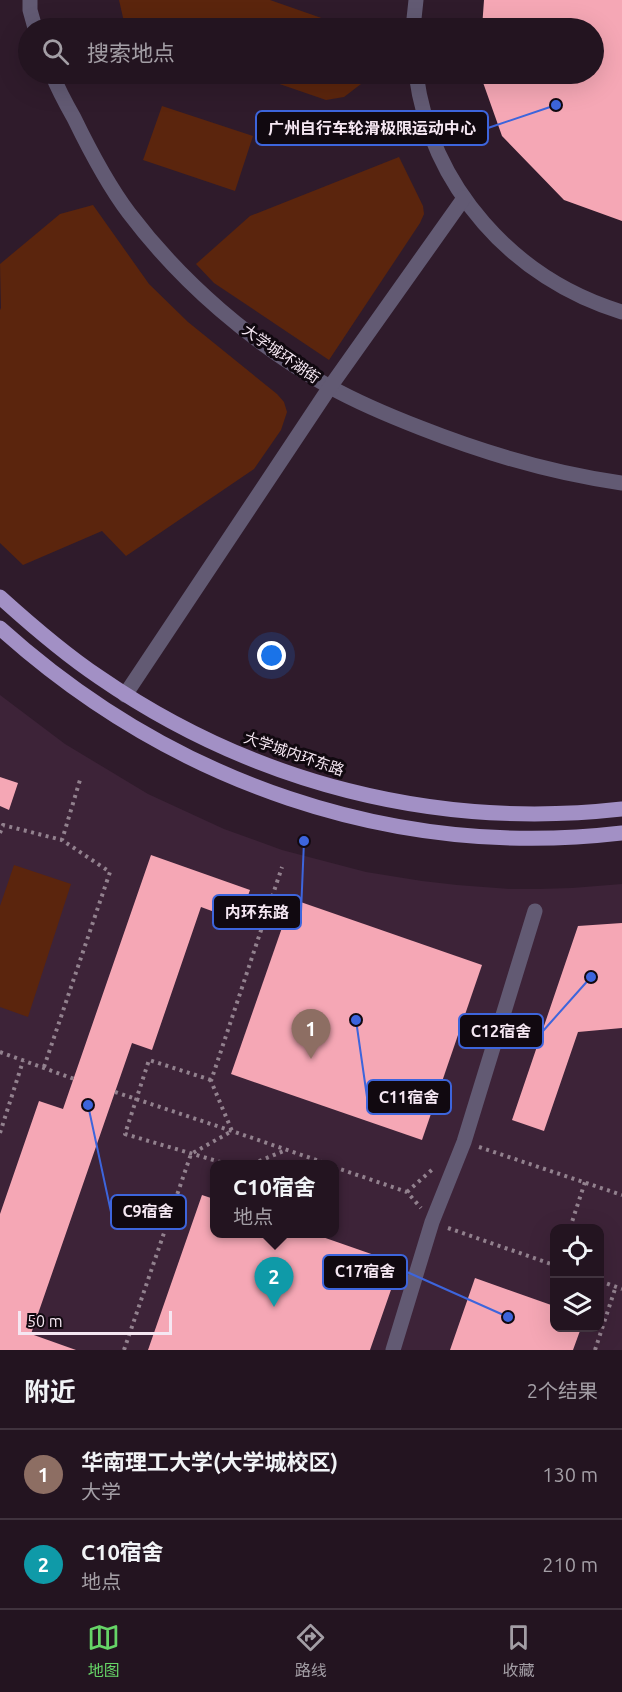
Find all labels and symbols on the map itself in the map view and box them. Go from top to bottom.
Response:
callout: 广州自行车轮滑极限运动中心 [256,111,488,145]
text: 广州自行车轮滑极限运动中心 [268,119,476,137]
street label: 大学城环湖街 [240,321,323,386]
your location [257,641,286,670]
street label: 大学城内环东路 [242,728,347,779]
callout: 内环东路 [213,895,301,929]
text: 内环东路 [225,903,289,921]
pin: 1 [292,1010,330,1059]
callout: C12宿舍 [459,1014,543,1048]
text: C12宿舍 [471,1022,531,1040]
callout: C11宿舍 [367,1080,451,1114]
text: C11宿舍 [379,1088,439,1106]
callout: C9宿舍 [111,1195,186,1229]
text: C9宿舍 [122,1202,174,1220]
callout: C17宿舍 [323,1255,407,1289]
pin: 2 [254,1258,294,1307]
text: C17宿舍 [335,1262,395,1280]
scale bar [18,1308,172,1336]

